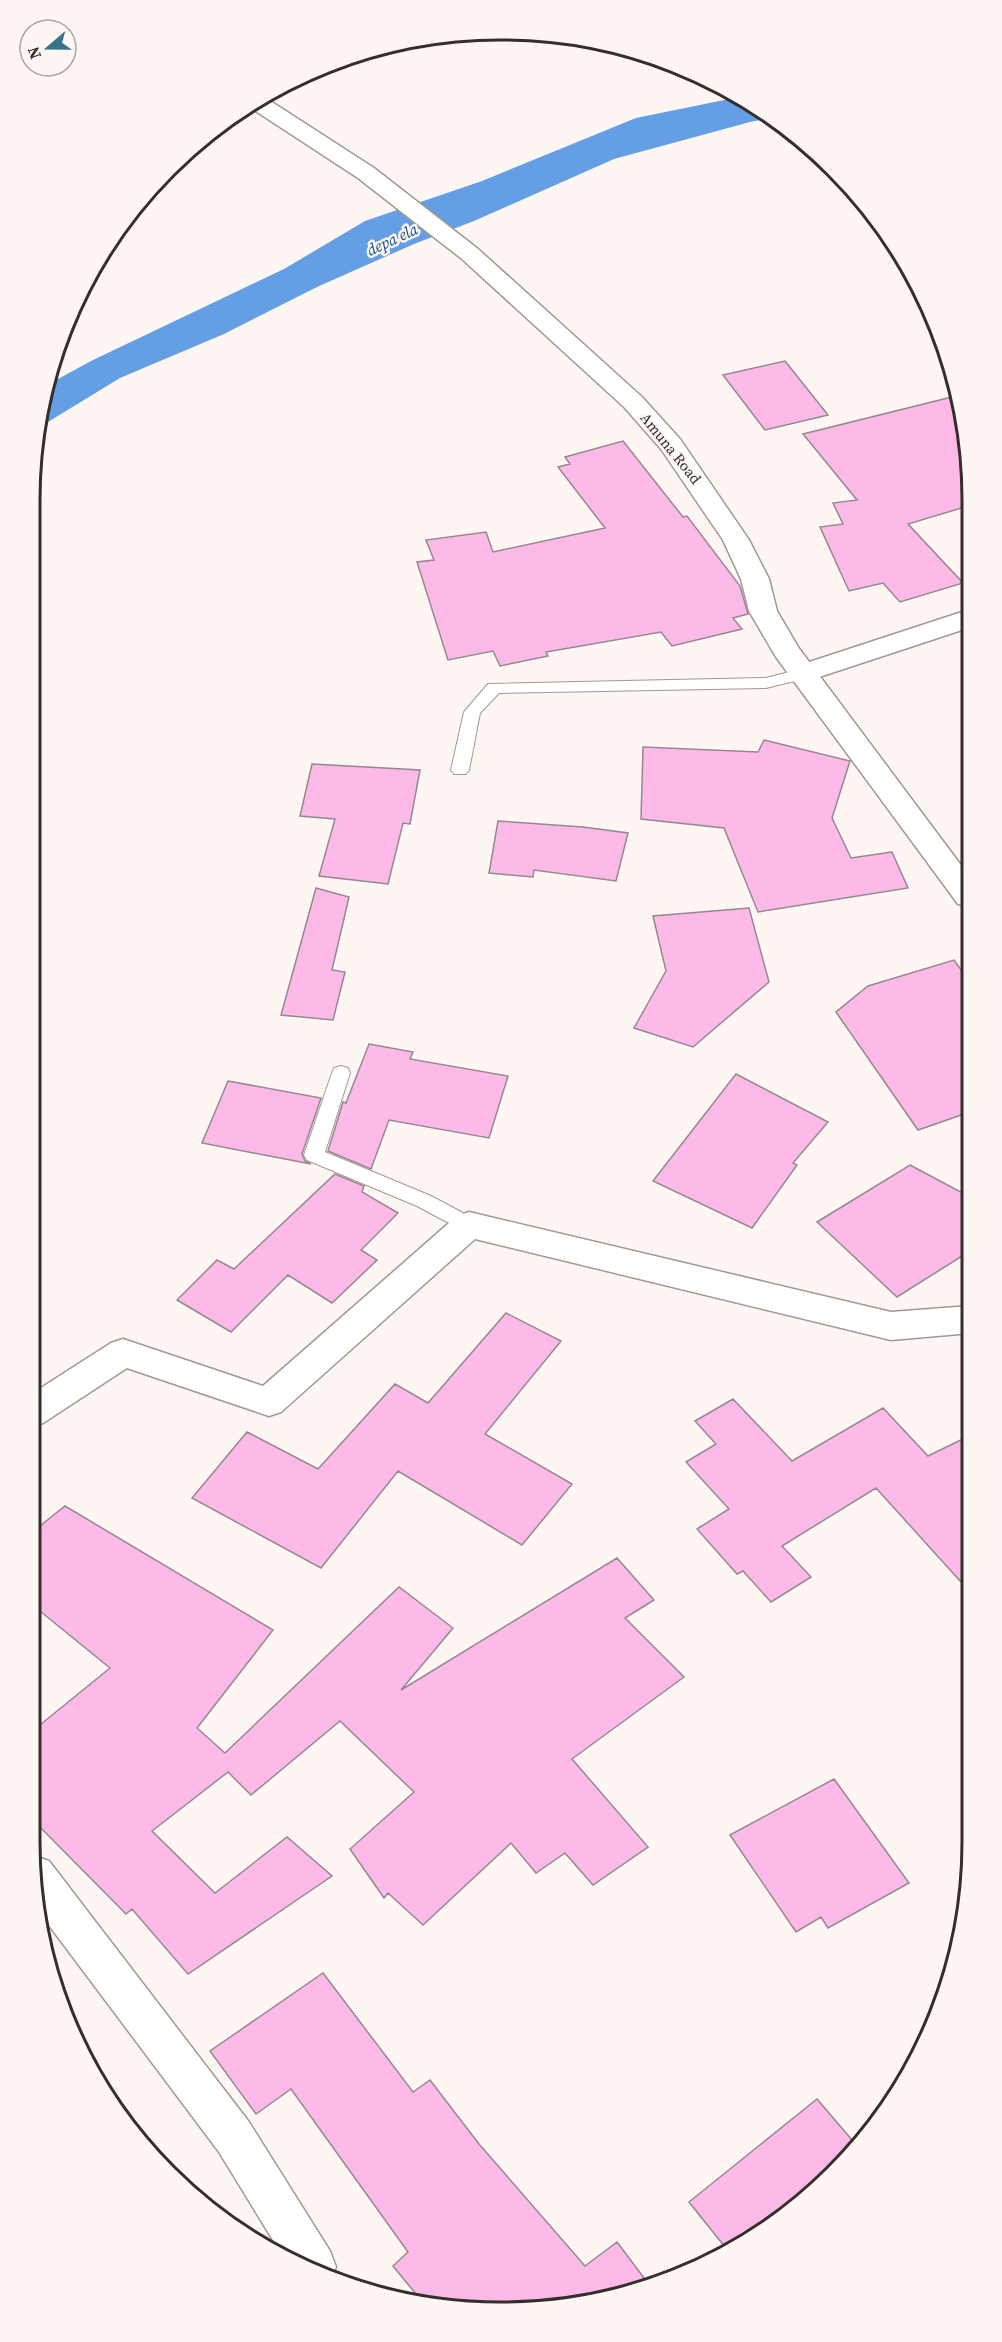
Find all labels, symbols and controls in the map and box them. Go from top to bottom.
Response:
north arrow [18,18,78,78]
text: N [21,44,46,62]
water label: depa ela [363,217,422,260]
street label: Amuna Road [636,408,707,489]

